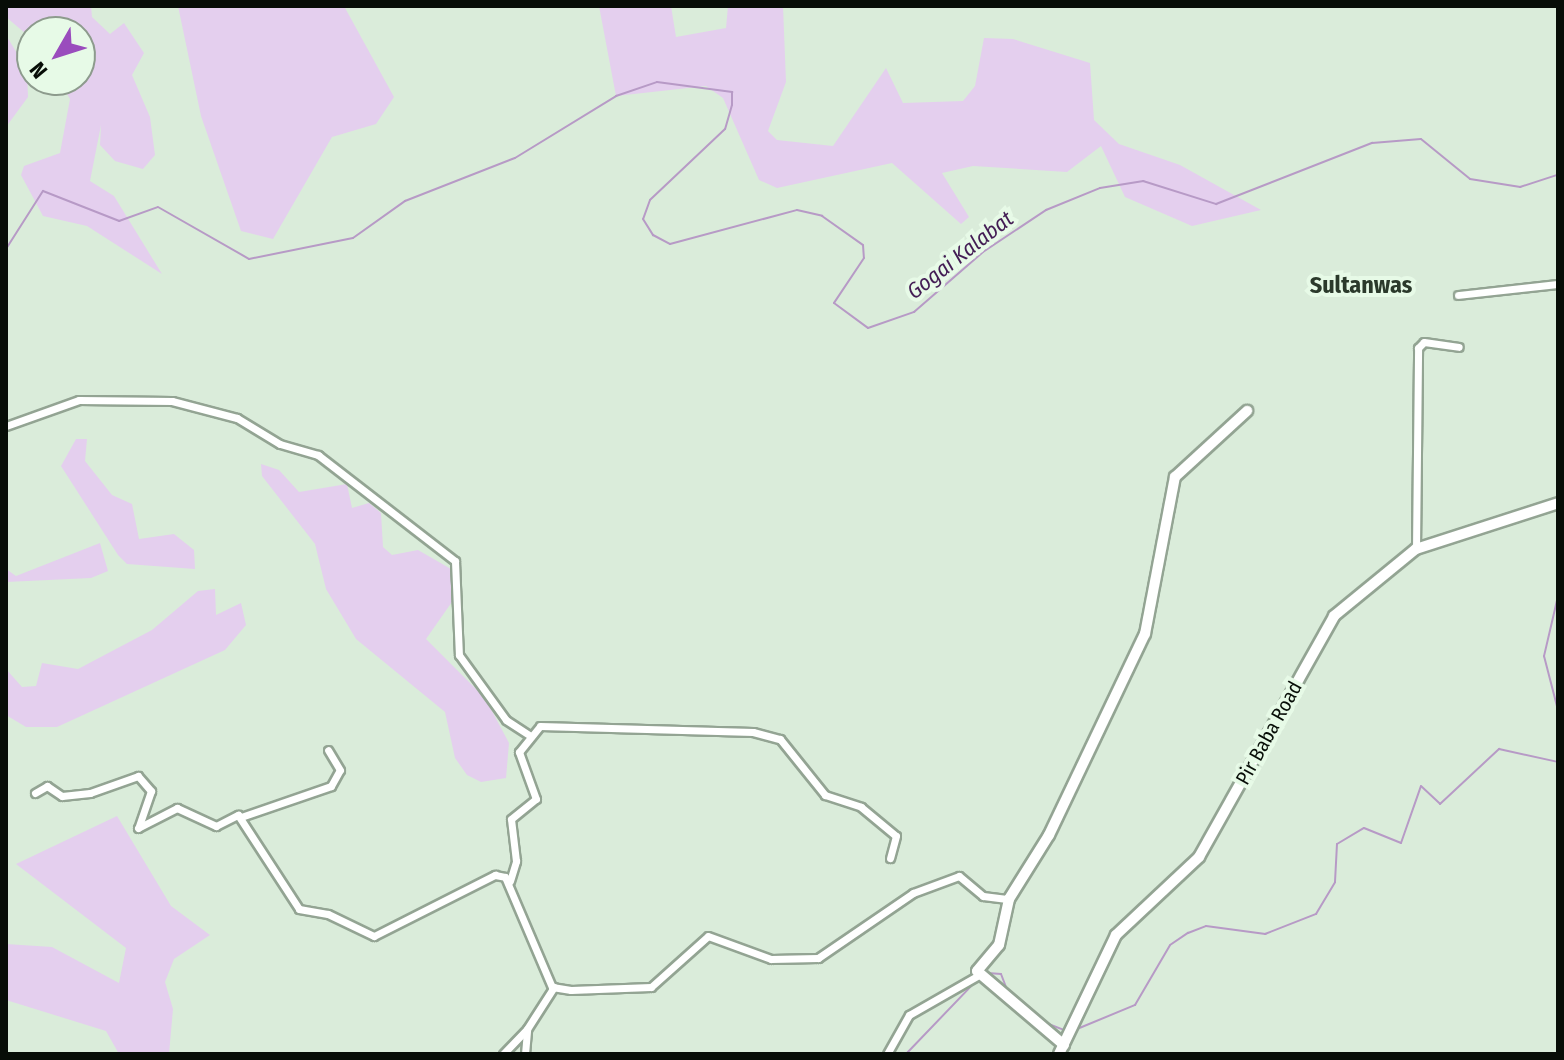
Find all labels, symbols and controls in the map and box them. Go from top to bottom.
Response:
north arrow [16,16,96,96]
text: N [24,57,53,84]
water label: Gogai Kalabat [902,205,1018,305]
district label: Sultanwas [1310,272,1412,300]
street label: Pir Baba Road [1231,677,1307,789]

